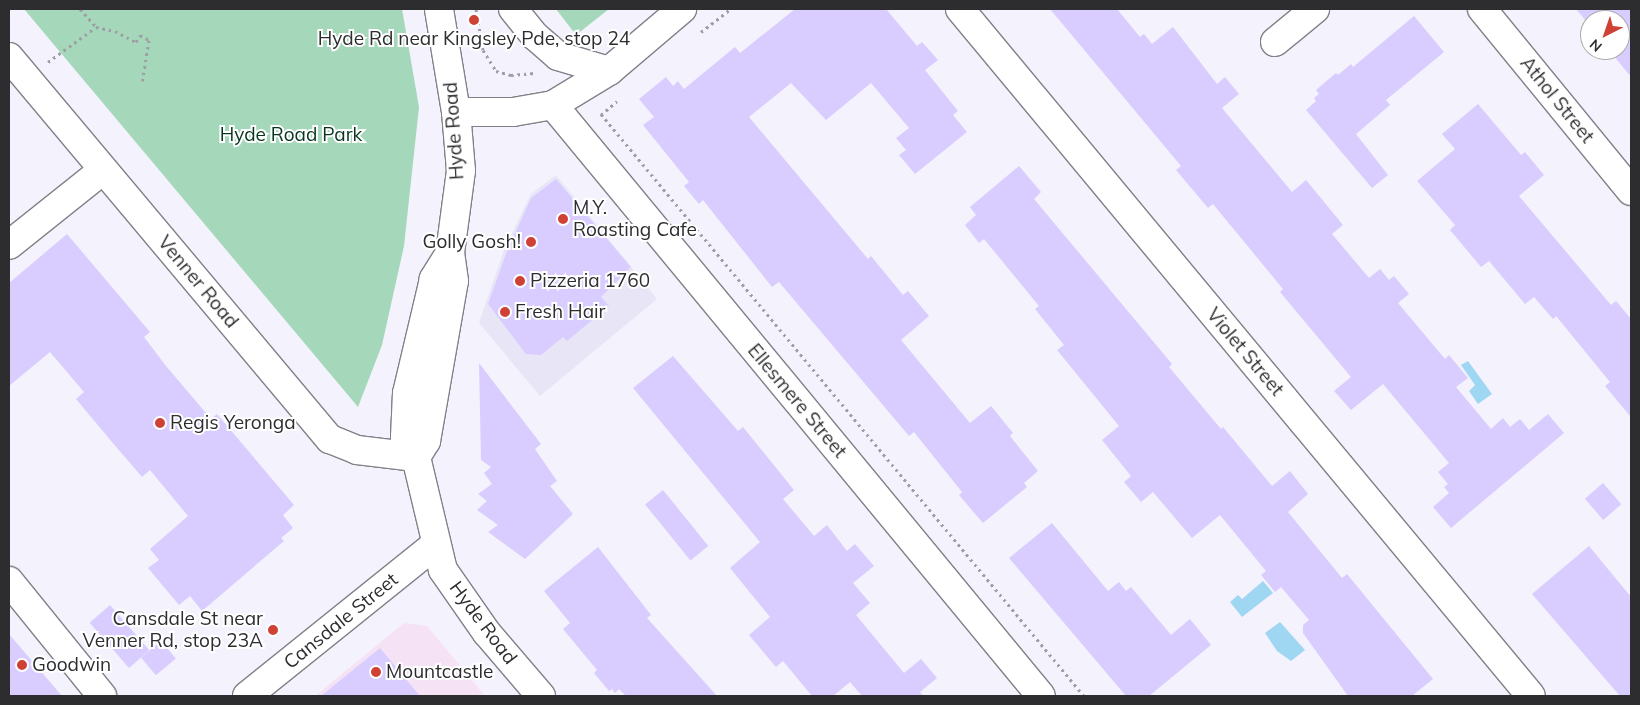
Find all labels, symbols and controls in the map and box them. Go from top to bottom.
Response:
north arrow [1580,10,1630,60]
marker: Hyde Rd near Kingsley Pde, stop 24 [468,14,480,26]
place label: Hyde Rd near Kingsley Pde, stop 24 [318,28,630,50]
text: N [1586,35,1606,56]
street label: Athol Street [1515,52,1599,148]
street label: Hyde Road [439,81,469,181]
park label: Hyde Road Park [220,124,362,146]
place label: M.Y. Roasting Cafe [573,197,697,241]
marker: M.Y. Roasting Cafe [557,213,569,225]
street label: Venner Road [153,231,243,333]
place label: Golly Gosh! [423,231,521,253]
marker: Golly Gosh! [525,236,537,248]
place label: Pizzeria 1760 [530,270,650,292]
marker: Pizzeria 1760 [514,275,526,287]
place label: Fresh Hair [515,301,605,323]
street label: Violet Street [1202,303,1288,401]
marker: Fresh Hair [499,306,511,318]
street label: Ellesmere Street [743,339,851,463]
place label: Regis Yeronga [170,412,296,434]
marker: Regis Yeronga [154,417,166,429]
street label: Cansdale Street [280,568,402,674]
street label: Hyde Road [444,577,522,669]
place label: Cansdale St near Venner Rd, stop 23A [83,608,263,652]
marker: Cansdale St near Venner Rd, stop 23A [267,624,279,636]
place label: Goodwin [32,654,111,676]
marker: Goodwin [16,659,28,671]
place label: Mountcastle [386,661,493,683]
marker: Mountcastle [370,666,382,678]

